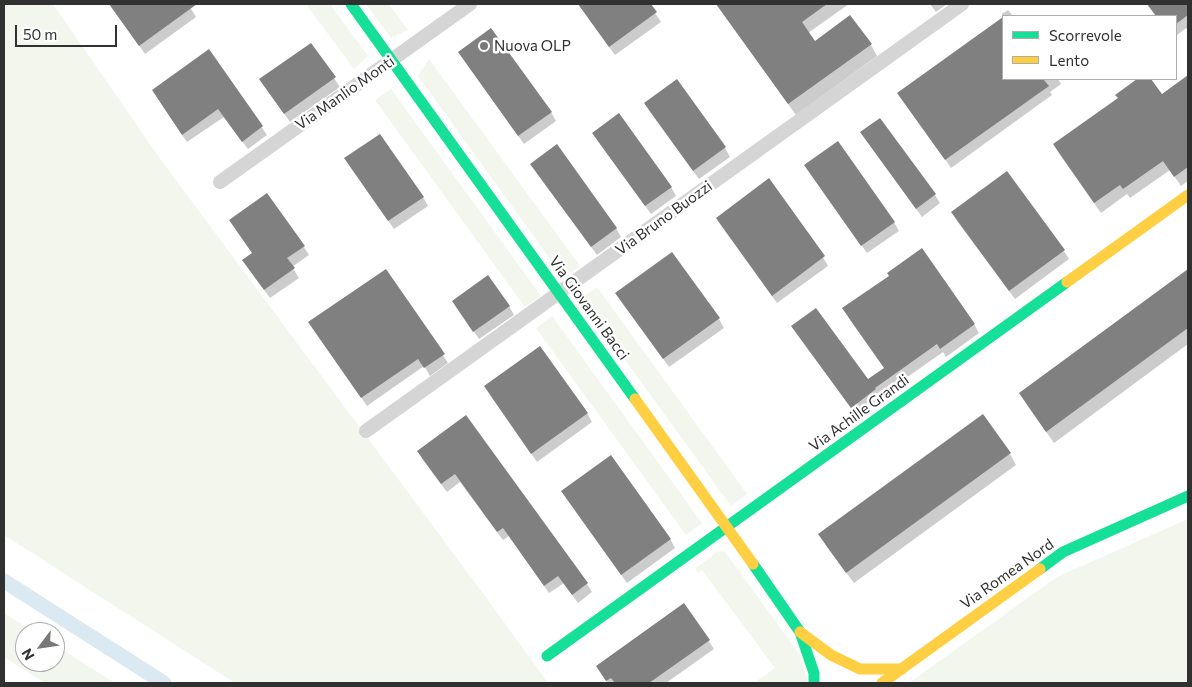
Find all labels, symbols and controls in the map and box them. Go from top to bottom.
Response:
scale bar [18,15,120,47]
legend [1002,15,1177,80]
text: 50 m [23,25,57,43]
text: Scorrevole [1049,26,1122,44]
place label: Nuova OLP [494,37,571,55]
marker: Nuova OLP [478,40,490,52]
text: Lento [1049,51,1089,69]
street label: Via Manlio Monti [292,52,398,134]
street label: Via Bruno Buozzi [612,177,716,259]
street label: Via Giovanni Bacci [545,253,633,363]
street label: Via Achille Grandi [806,371,912,455]
street label: Via Romea Nord [957,535,1057,613]
north arrow [15,622,65,672]
text: N [18,646,38,663]

